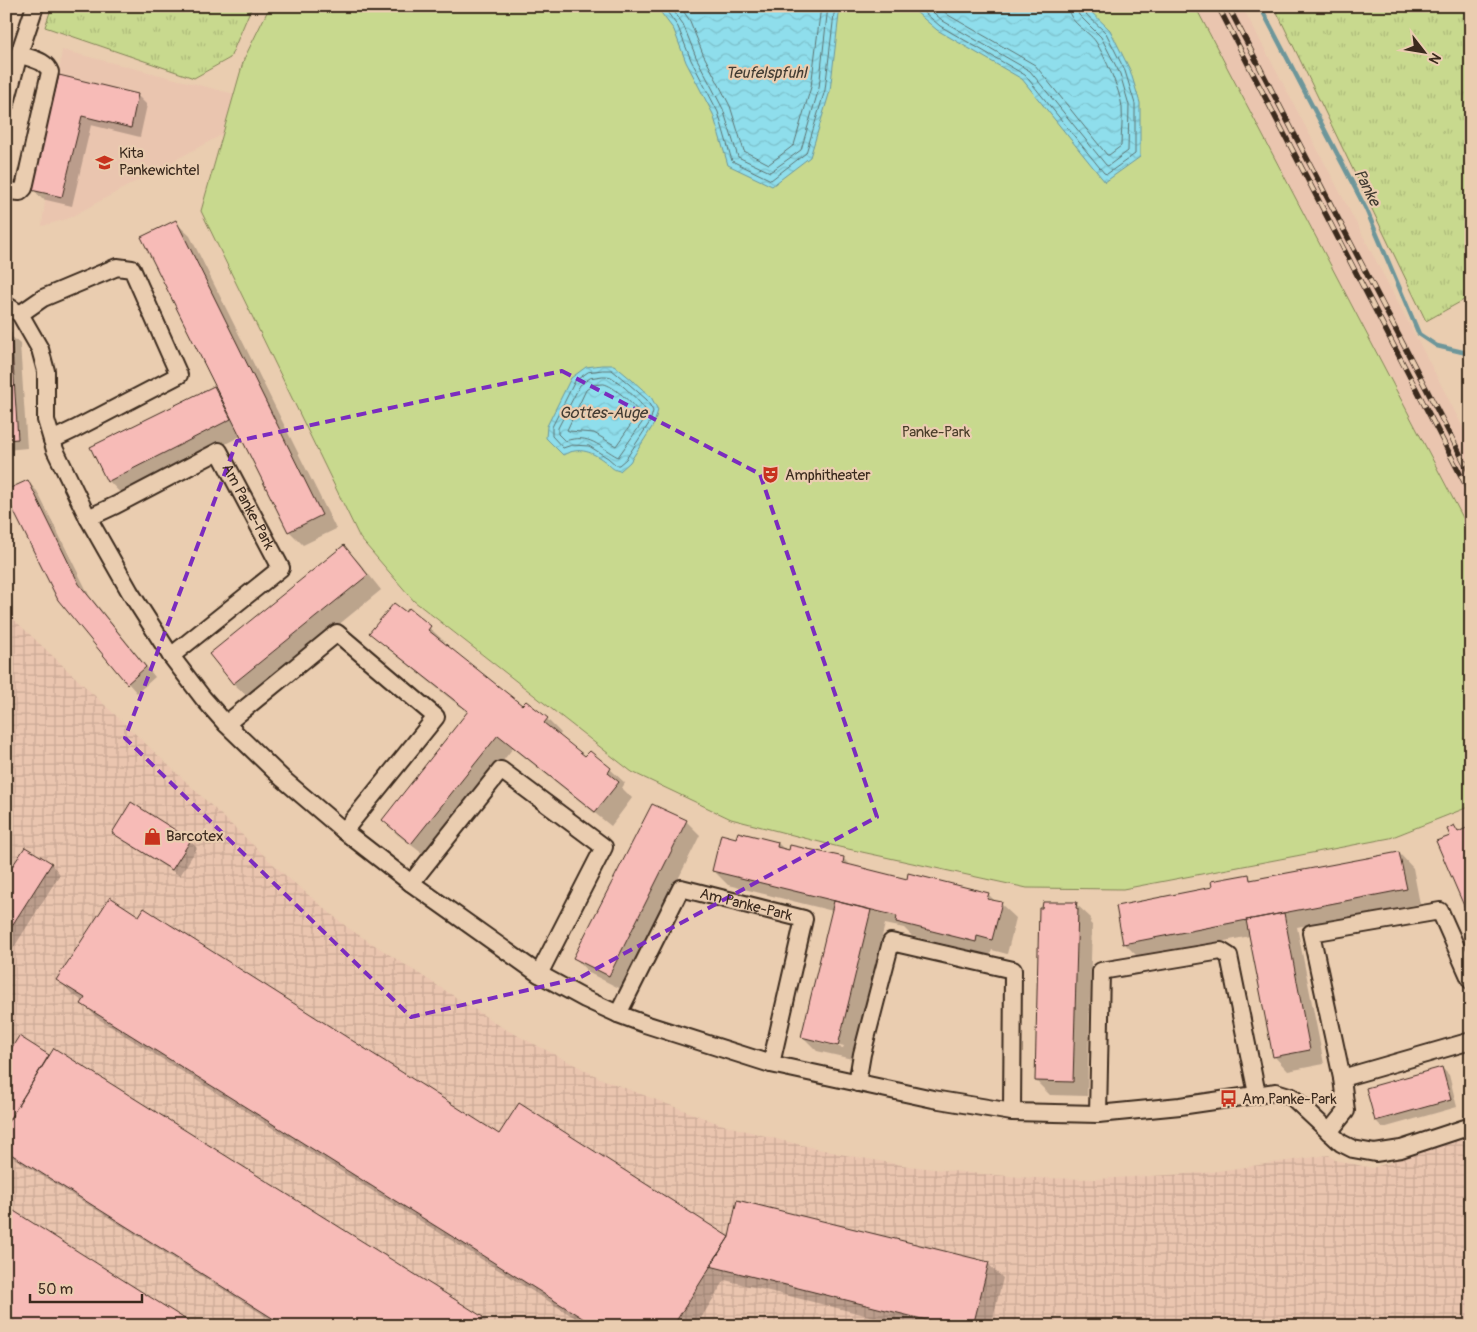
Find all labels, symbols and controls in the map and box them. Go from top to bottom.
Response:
north arrow [1400,28,1450,78]
text: N [1425,50,1444,67]
water label: Teufelspfuhl [725,63,809,83]
place label: Kita Pankewichtel [119,144,200,180]
school or university icon: Kita Pankewichtel [95,152,115,172]
water label: Panke [1349,166,1386,211]
water label: Gottes-Auge [559,403,649,423]
park label: Panke-Park [902,423,971,442]
street label: Am Panke-Park [217,460,279,554]
theatre icon: Amphitheater [761,465,781,485]
place label: Amphitheater [785,466,871,485]
shop icon: Barcotex [142,826,162,846]
place label: Barcotex [166,827,223,846]
street label: Am Panke-Park [698,884,795,926]
bus stop icon: Am Panke-Park [1218,1089,1238,1109]
place label: Am Panke-Park [1242,1090,1337,1109]
scale bar [30,1272,142,1304]
text: 50 m [38,1280,73,1299]

